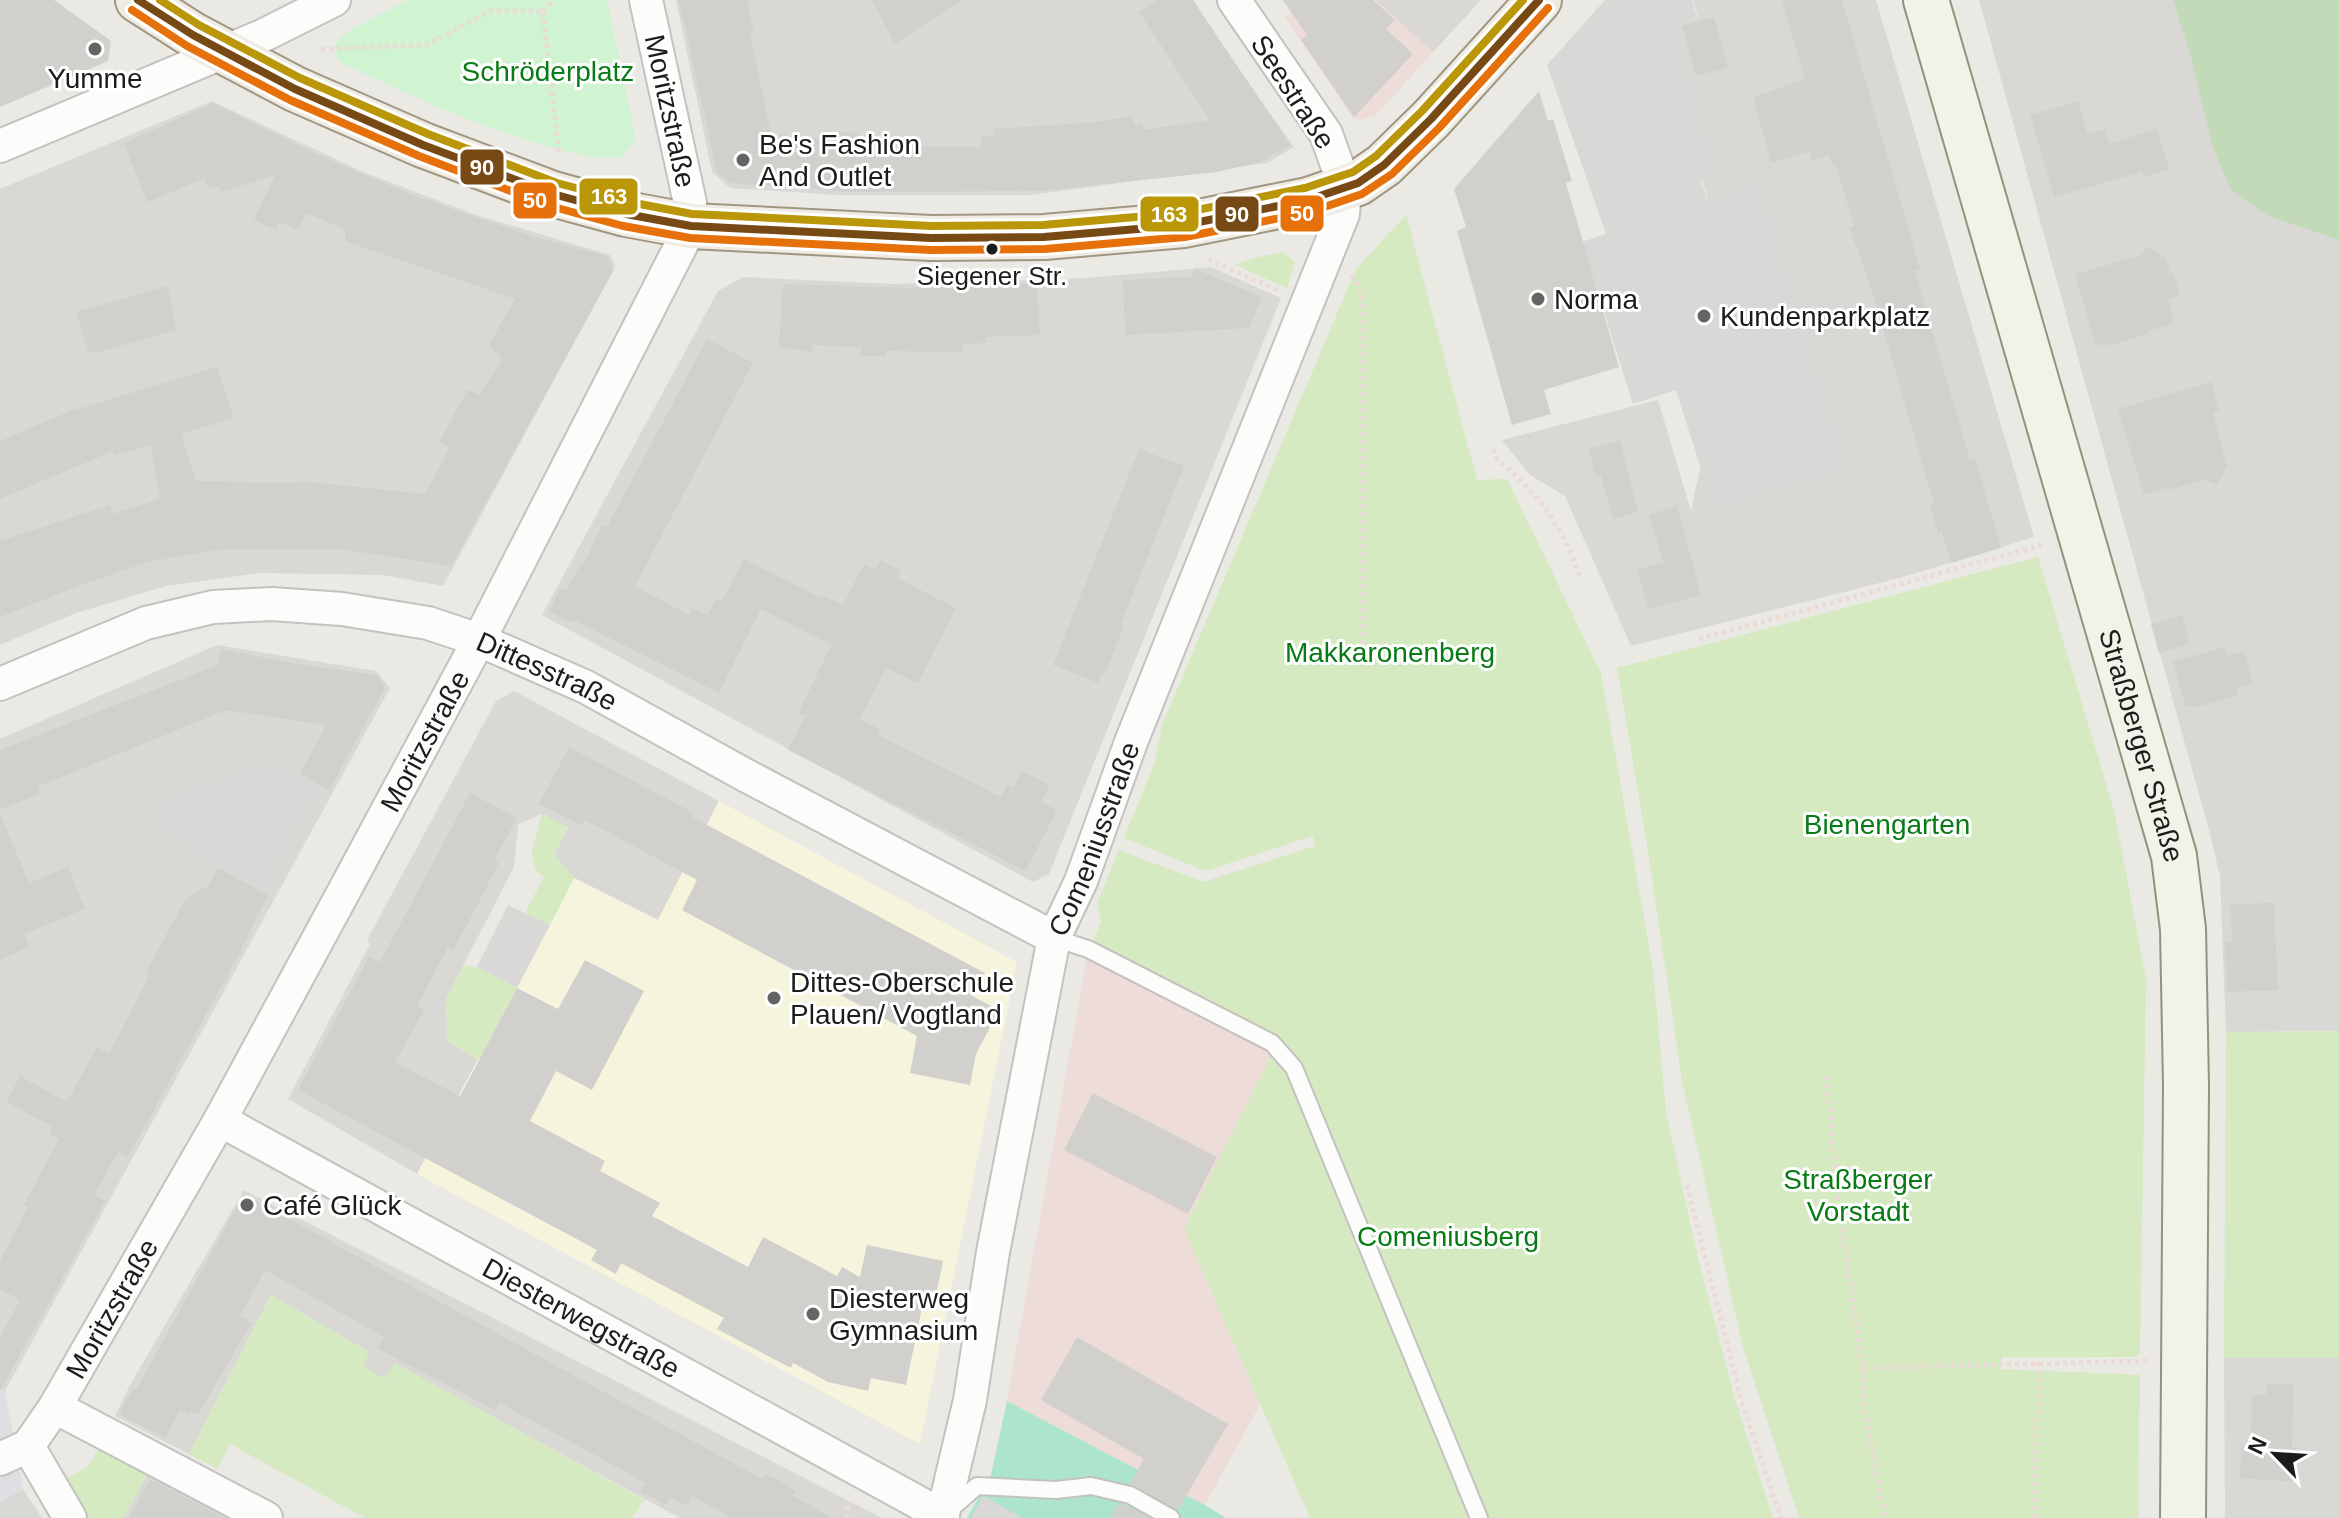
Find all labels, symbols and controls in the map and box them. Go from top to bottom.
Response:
street label: Seestraße [1245,29,1341,155]
street label: Moritzstraße [639,32,701,190]
marker: Yumme [86,40,104,58]
park label: Schröderplatz [462,56,634,87]
place label: Yumme [48,63,142,94]
place label: Be's Fashion And Outlet [759,129,920,192]
line badge: 90 [459,148,505,186]
marker: Be's Fashion And Outlet [734,151,752,169]
text: 90 [470,155,494,180]
line badge: 163 [578,177,639,216]
line badge: 50 [512,181,558,220]
text: 163 [591,184,627,209]
text: 50 [523,188,547,213]
line badge: 50 [1279,194,1325,233]
line badge: 163 [1139,195,1200,233]
line badge: 90 [1214,195,1260,233]
text: 50 [1290,201,1314,226]
text: 163 [1151,202,1187,227]
text: 90 [1225,202,1249,227]
marker: Siegener Str. [984,241,1000,257]
place label: Siegener Str. [917,261,1067,291]
place label: Norma [1554,284,1638,315]
marker: Norma [1529,290,1547,308]
place label: Kundenparkplatz [1720,301,1930,332]
marker: Kundenparkplatz [1695,307,1713,325]
street label: Straßberger Straße [2093,625,2190,866]
street label: Dittesstraße [472,626,623,717]
park label: Makkaronenberg [1285,637,1495,668]
street label: Moritzstraße [374,665,475,817]
street label: Comeniusstraße [1042,738,1145,941]
park label: Bienengarten [1804,809,1970,840]
place label: Dittes-Oberschule Plauen/ Vogtland [790,967,1014,1030]
marker: Dittes-Oberschule Plauen/ Vogtland [765,989,783,1007]
park label: Straßberger Vorstadt [1783,1164,1933,1227]
place label: Café Glück [263,1190,402,1221]
marker: Café Glück [238,1196,256,1214]
park label: Comeniusberg [1357,1221,1539,1252]
street label: Moritzstraße [59,1233,164,1384]
street label: Diesterwegstraße [478,1252,685,1384]
place label: Diesterweg Gymnasium [829,1283,978,1346]
marker: Diesterweg Gymnasium [804,1305,822,1323]
north arrow [2235,1414,2315,1494]
text: N [2243,1433,2272,1458]

